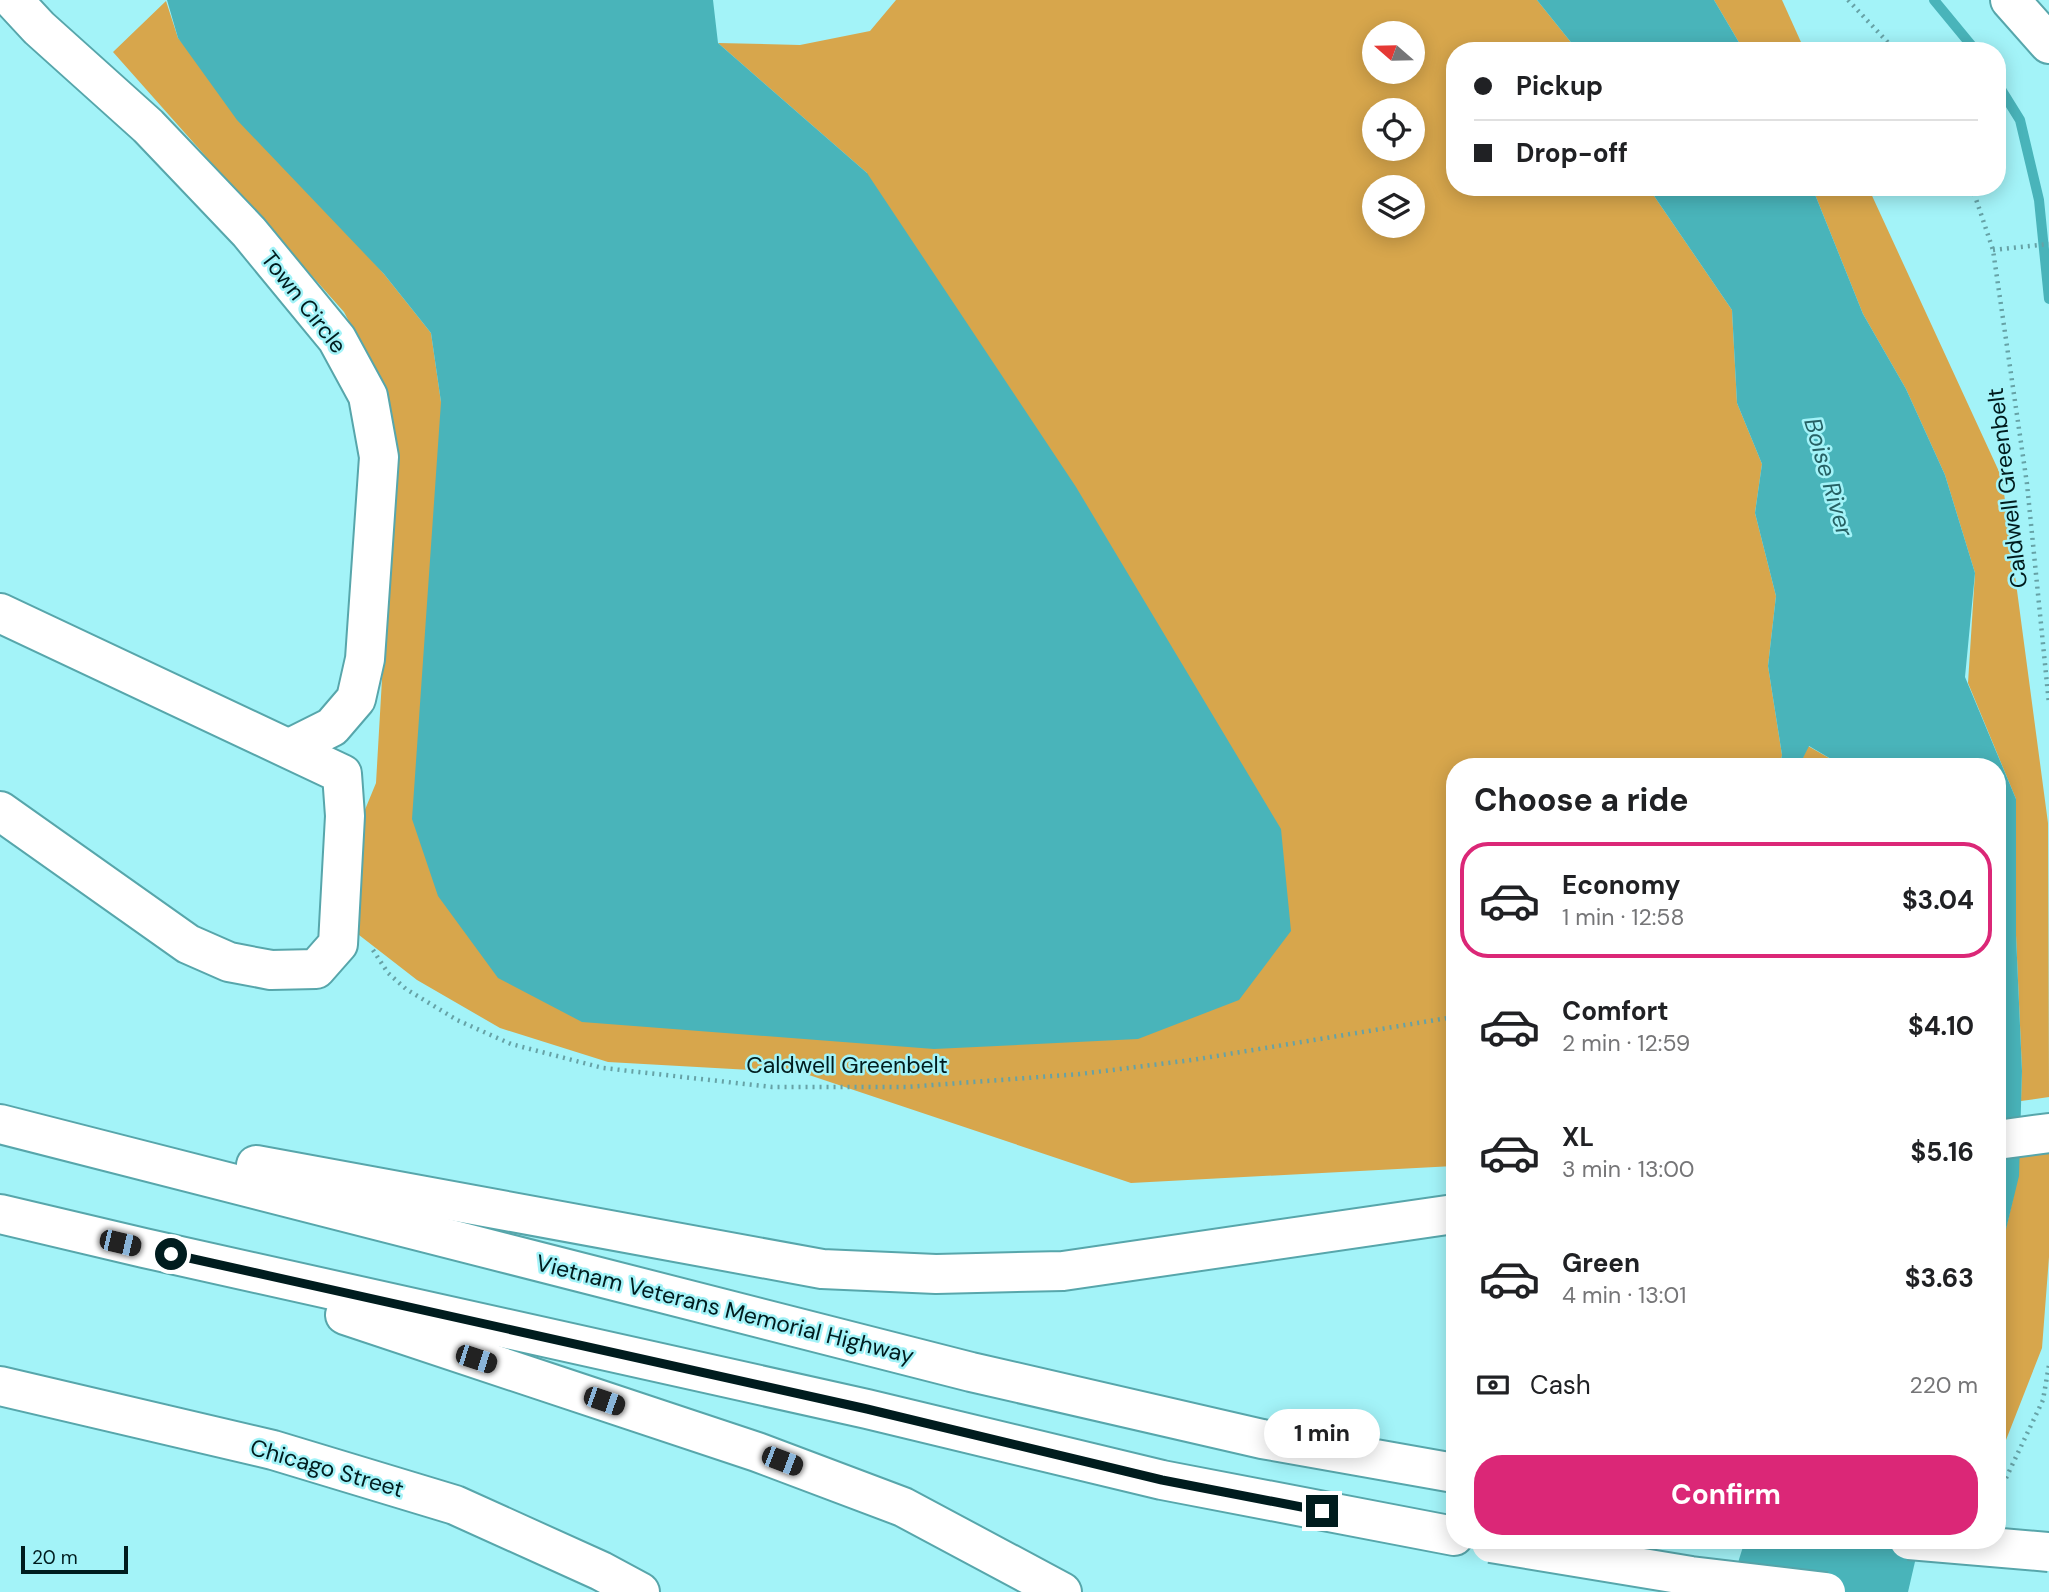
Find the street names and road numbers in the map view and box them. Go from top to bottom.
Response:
street label: Town Circle [255,245,353,359]
street label: Caldwell Greenbelt [1980,386,2034,590]
street label: Caldwell Greenbelt [746,1050,948,1080]
street label: Vietnam Veterans Memorial Highway [533,1247,917,1371]
street label: Chicago Street [247,1432,407,1504]

